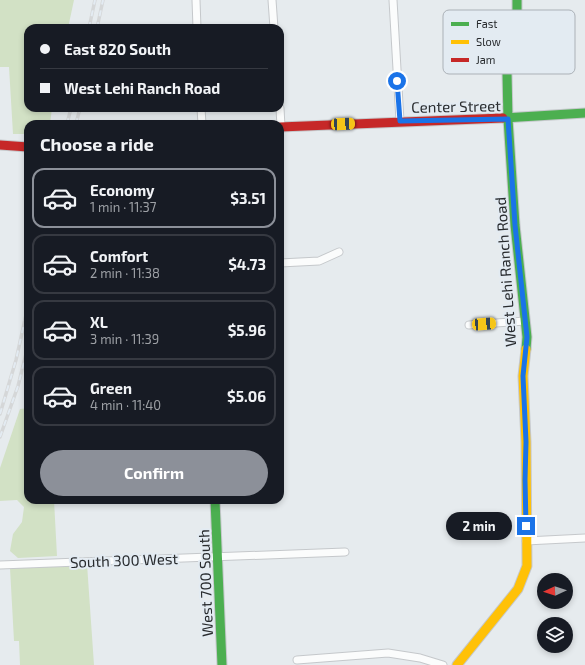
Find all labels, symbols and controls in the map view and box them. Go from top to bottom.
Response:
legend [443,10,575,74]
text: Fast [476,17,498,30]
text: Slow [476,35,501,48]
text: East 820 South [64,40,171,58]
text: Jam [476,53,495,66]
route start [388,72,406,90]
text: West Lehi Ranch Road [64,79,220,97]
street label: Center Street [411,96,501,116]
car [331,117,355,131]
text: Choose a ride [40,133,154,155]
icon: car [42,180,78,216]
text: Economy [90,181,155,199]
text: $3.51 [230,189,266,207]
street label: West Lehi Ranch Road [491,196,519,348]
text: 1 min · 11:37 [90,199,156,215]
icon: car [42,246,78,282]
text: Comfort [90,247,148,265]
text: $4.73 [228,255,266,273]
text: 2 min · 11:38 [90,265,160,281]
icon: car [42,312,78,348]
text: XL [90,313,108,331]
car [472,317,496,331]
text: $5.96 [228,321,266,339]
text: 3 min · 11:39 [90,331,159,347]
icon: car [42,378,78,414]
text: Green [90,379,132,397]
text: $5.06 [227,387,266,405]
text: 4 min · 11:40 [90,397,161,413]
button: Confirm [40,450,268,496]
callout: 2 min [446,512,512,540]
route end [517,517,535,535]
text: 2 min [462,518,496,534]
street label: West 700 South [194,529,216,637]
street label: South 300 West [70,549,179,571]
north arrow [537,573,573,609]
map controls [537,573,573,653]
button: layers [537,617,573,653]

